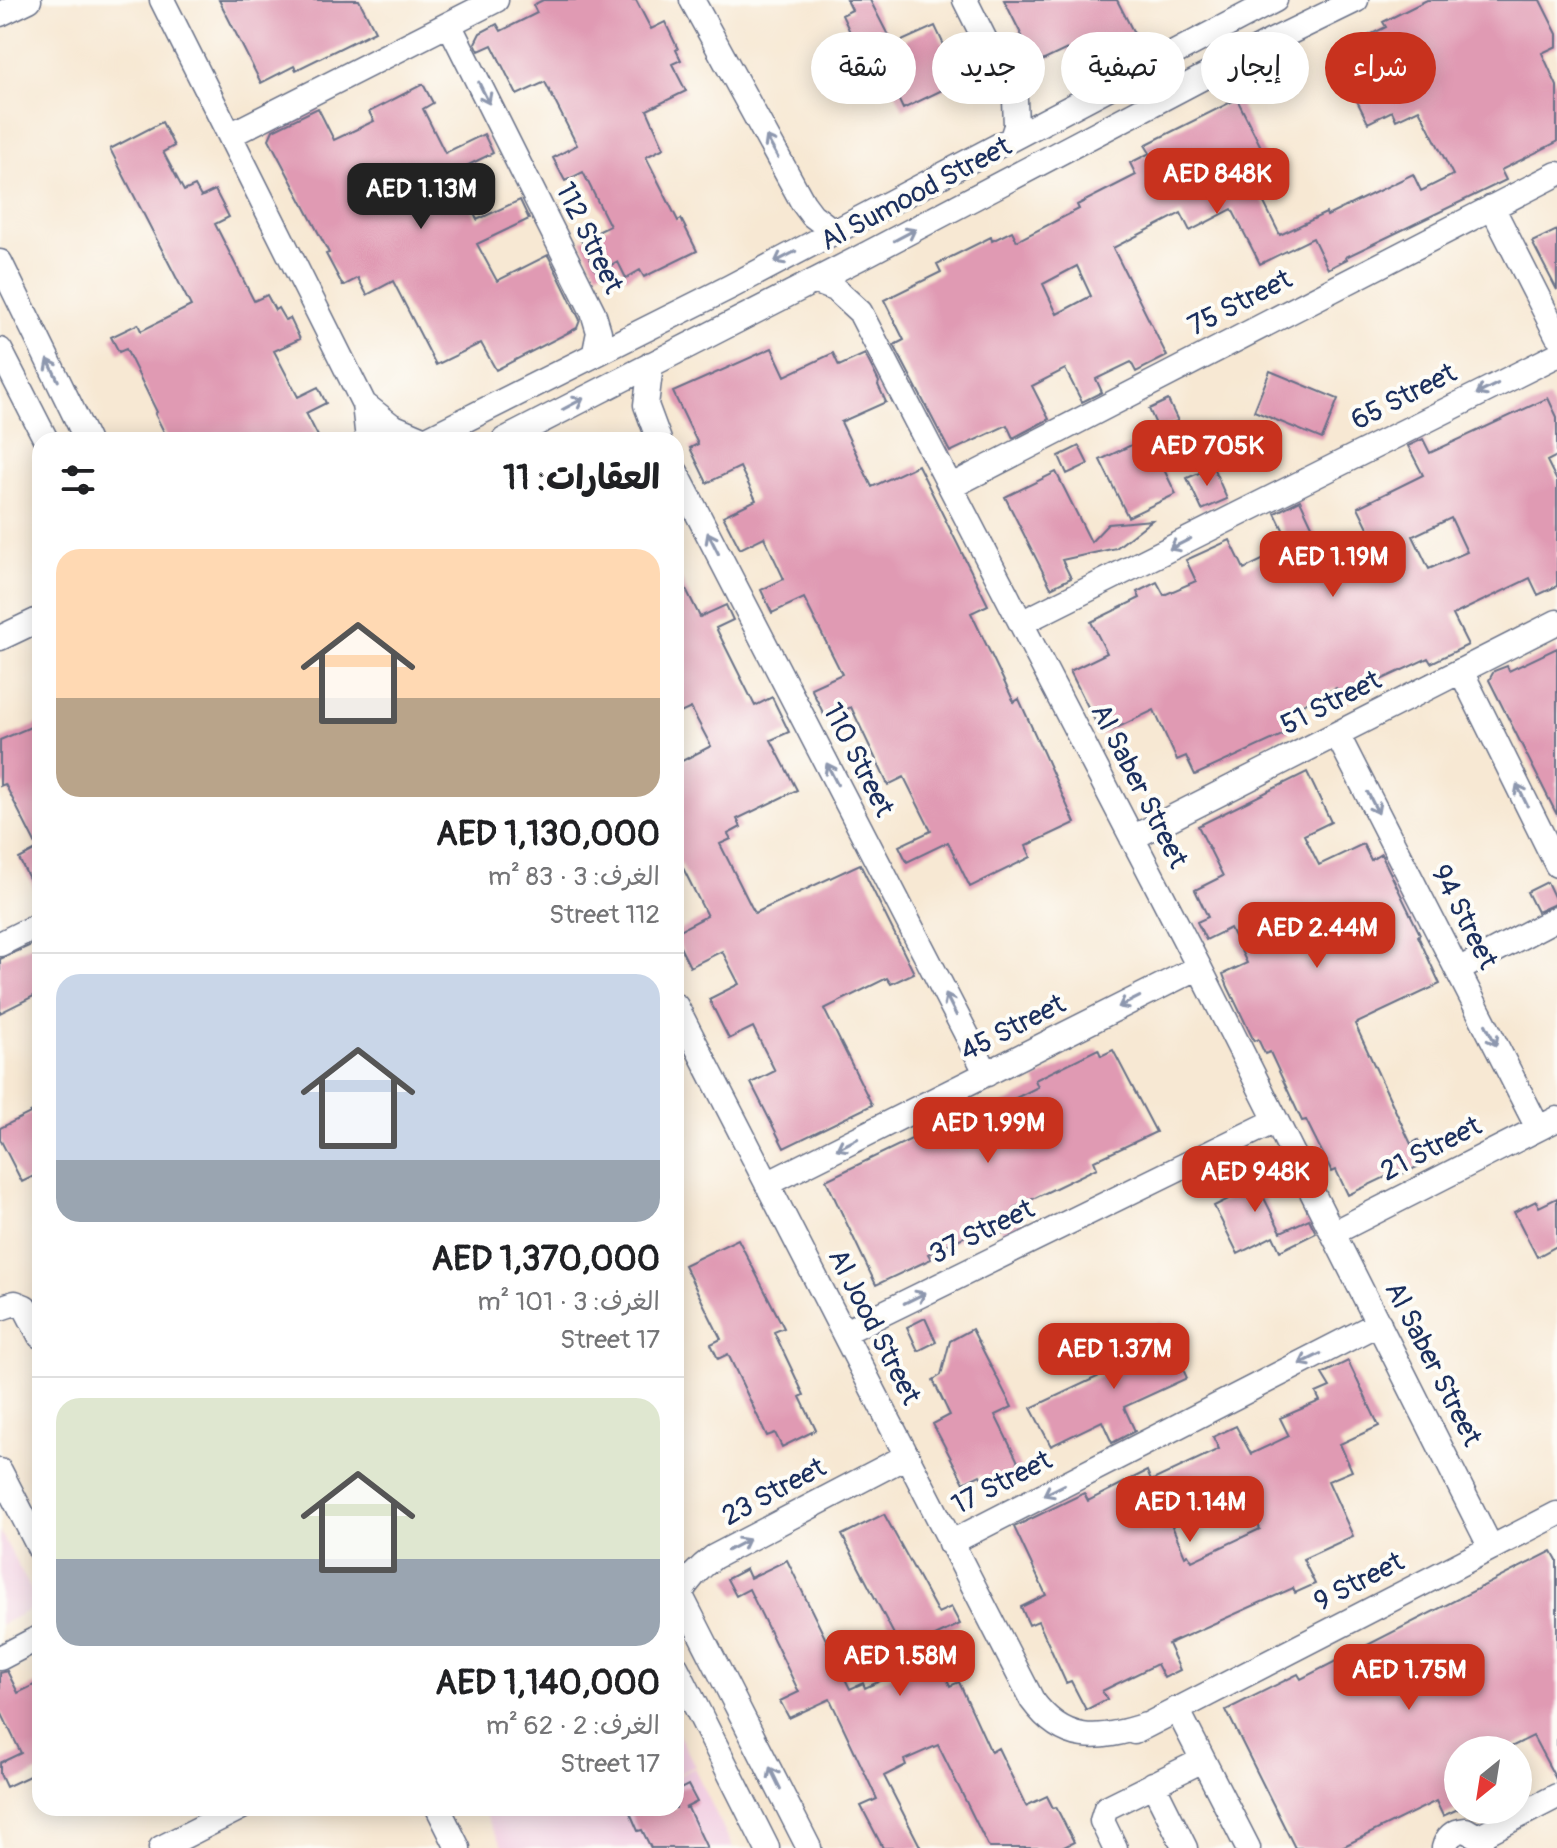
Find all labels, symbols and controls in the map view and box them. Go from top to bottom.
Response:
chip: شقة [811,32,916,104]
chip: جديد [932,32,1045,104]
chip: تصفية [1061,32,1185,104]
chip: إيجار [1201,32,1309,104]
chip: شراء [1325,32,1436,104]
one-way arrow [477,81,493,105]
street label: Al Sumood Street [815,129,1018,259]
one-way arrow [764,135,779,159]
pin: AED 848K [1134,148,1300,216]
text: AED 848K [1162,158,1272,190]
pin: AED 1.13M [329,163,513,231]
text: AED 1.13M [365,173,477,205]
street label: 112 Street [547,177,631,300]
one-way arrow [892,226,916,242]
one-way arrow [773,250,797,265]
street label: 75 Street [1182,262,1298,344]
street label: 65 Street [1345,355,1463,438]
one-way arrow [45,358,61,382]
one-way arrow [1476,382,1500,398]
one-way arrow [561,395,585,411]
pin: AED 705K [1124,420,1290,488]
text: AED 705K [1150,430,1264,462]
text: العقارات: 11 [503,457,660,500]
icon: filters [56,458,100,502]
pin: AED 1.19M [1241,531,1425,599]
one-way arrow [704,532,720,555]
one-way arrow [1168,536,1192,552]
text: AED 1.19M [1278,541,1388,573]
icon: home [286,601,430,745]
street label: 51 Street [1275,663,1388,743]
street label: 110 Street [814,697,902,823]
street label: Al Saber Street [1083,698,1196,875]
one-way arrow [824,763,839,786]
one-way arrow [1514,784,1530,808]
one-way arrow [1365,791,1381,815]
text: AED 1,130,000 [436,813,660,856]
street label: 94 Street [1423,859,1505,976]
text: الغرف: 3 · 83 m² [488,861,660,893]
text: 112 Street [549,899,660,931]
pin: AED 2.44M [1225,902,1409,970]
text: AED 2.44M [1256,912,1378,944]
street label: 45 Street [955,986,1072,1069]
one-way arrow [943,993,959,1017]
one-way arrow [1118,995,1142,1011]
one-way arrow [1483,1023,1499,1047]
icon: home [286,1026,430,1170]
pin: AED 1.99M [896,1097,1080,1165]
text: AED 1.99M [931,1107,1045,1139]
street label: 21 Street [1375,1108,1488,1189]
one-way arrow [836,1138,859,1153]
pin: AED 948K [1172,1146,1338,1214]
text: AED 948K [1200,1156,1310,1188]
street label: 37 Street [924,1191,1041,1272]
text: AED 1,370,000 [431,1238,660,1281]
street label: Al Jood Street [820,1243,929,1411]
street label: Al Saber Street [1377,1276,1490,1453]
text: الغرف: 3 · 101 m² [478,1286,660,1318]
one-way arrow [902,1290,926,1305]
pin: AED 1.37M [1022,1323,1206,1391]
text: 17 Street [560,1324,660,1356]
text: AED 1.37M [1056,1333,1172,1365]
one-way arrow [1298,1351,1322,1367]
street label: 17 Street [946,1443,1059,1523]
icon: home [286,1450,430,1594]
street label: 23 Street [716,1450,832,1534]
pin: AED 1.14M [1098,1476,1282,1544]
one-way arrow [1042,1483,1066,1498]
text: AED 1.14M [1134,1486,1246,1518]
one-way arrow [726,1537,749,1553]
street label: 9 Street [1308,1544,1411,1619]
pin: AED 1.58M [808,1630,992,1698]
text: AED 1.58M [843,1640,957,1672]
pin: AED 1.75M [1317,1644,1501,1712]
text: AED 1.75M [1352,1654,1466,1686]
text: AED 1,140,000 [435,1662,660,1705]
text: الغرف: 2 · 62 m² [486,1710,660,1742]
north arrow [1444,1736,1532,1824]
map controls [1444,1736,1532,1824]
text: 17 Street [560,1748,660,1780]
one-way arrow [767,1766,782,1790]

